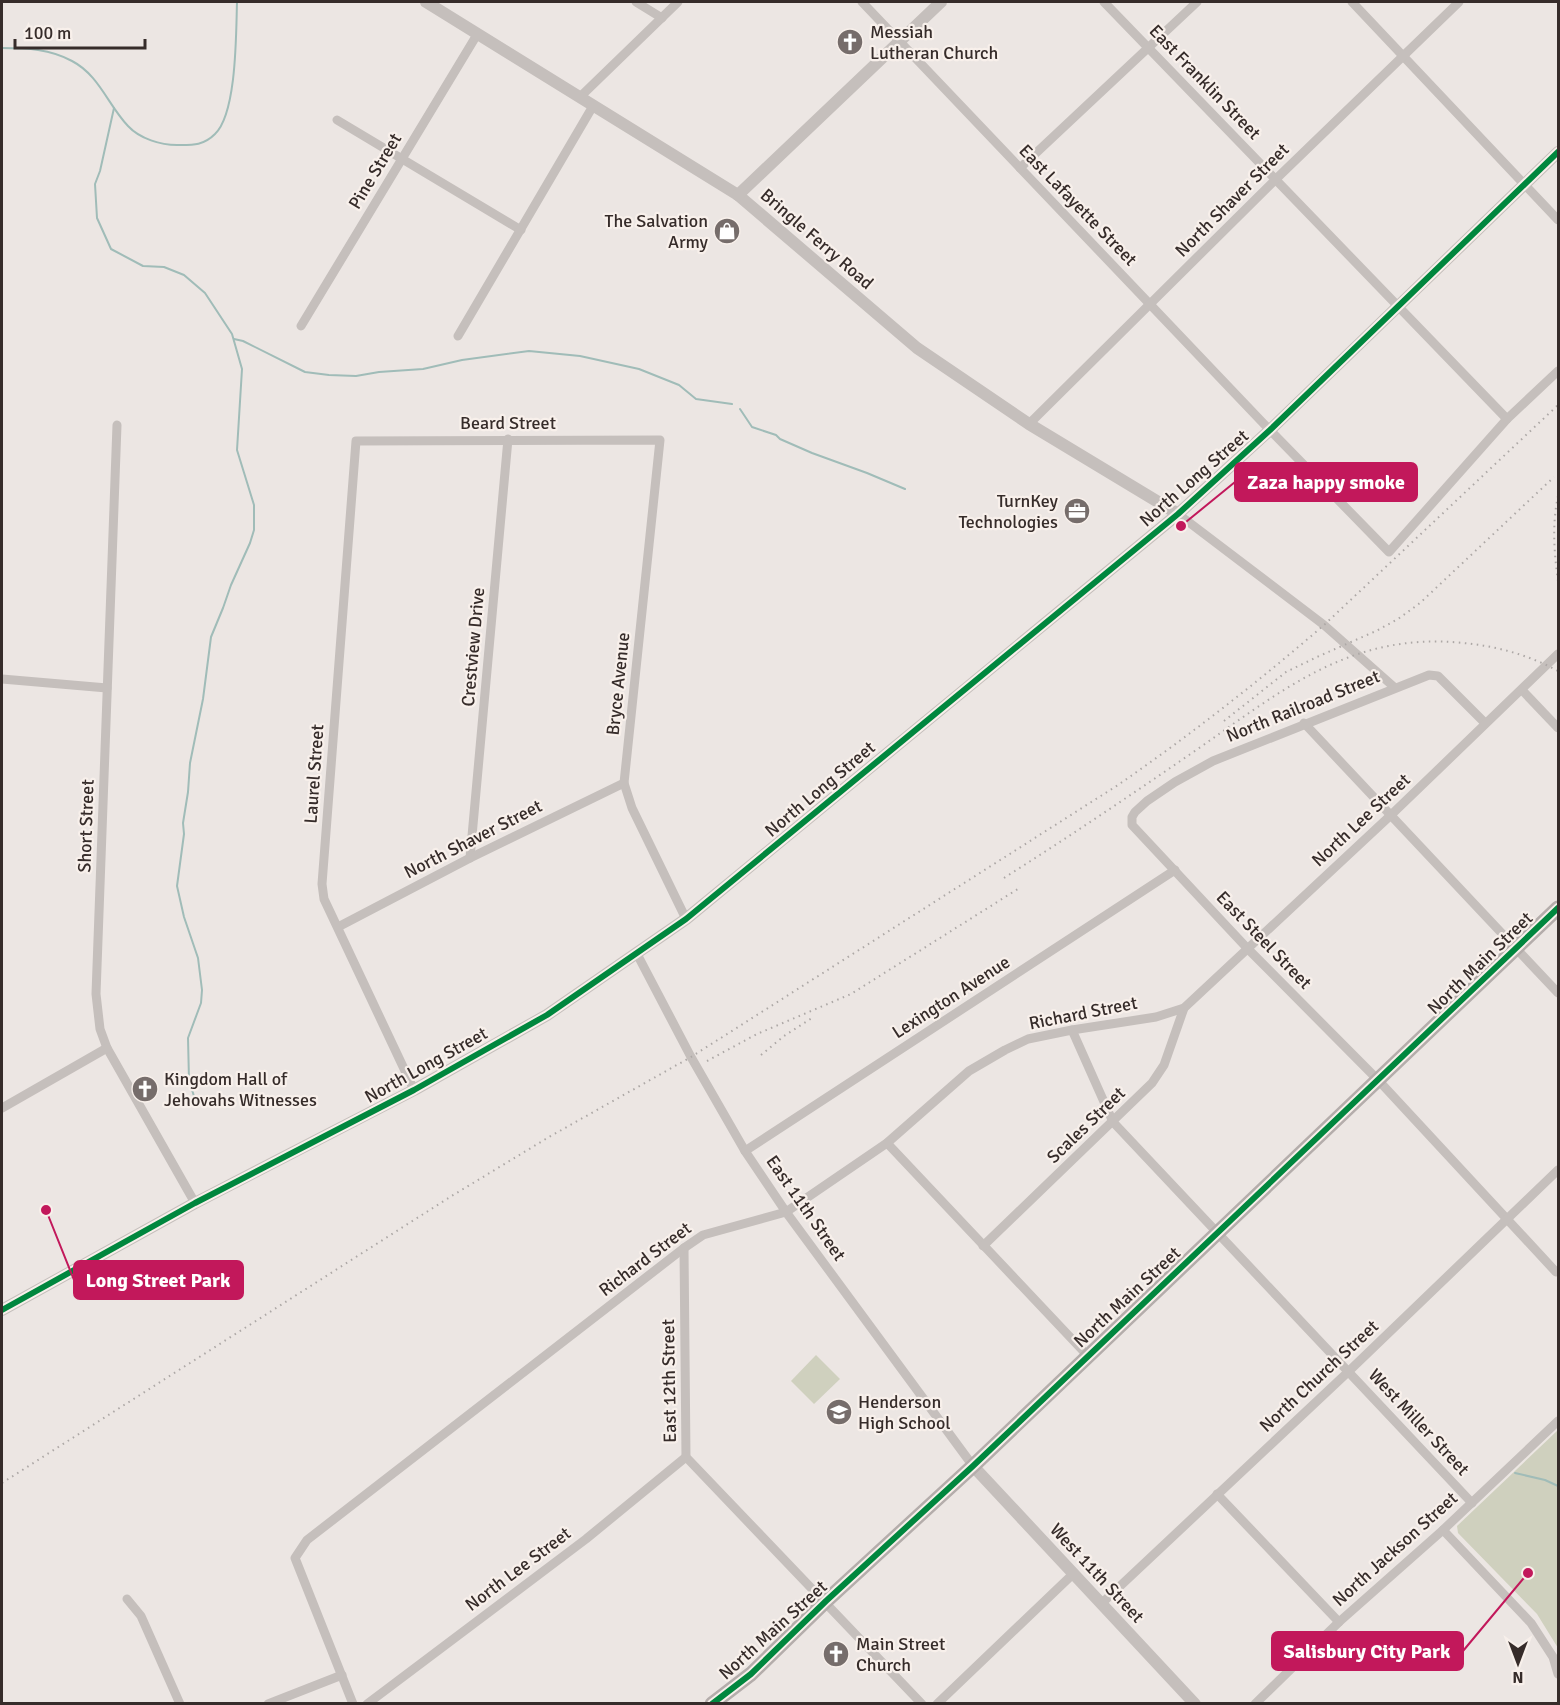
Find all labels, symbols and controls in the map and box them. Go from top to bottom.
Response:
scale bar [15,12,146,50]
street label: East Franklin Street [1145,20,1265,144]
place label: Messiah Lutheran Church [870,21,998,64]
text: 100 m [24,22,71,44]
church icon: Messiah Lutheran Church [835,27,865,57]
street label: Pine Street [344,129,406,213]
street label: North Shaver Street [1171,139,1293,261]
street label: East Lafayette Street [1014,140,1142,270]
street label: Bringle Ferry Road [756,184,878,294]
place label: The Salvation Army [605,210,709,253]
shop icon: The Salvation Army [712,216,742,246]
street label: Beard Street [460,412,556,434]
street label: North Long Street [1135,425,1253,531]
callout: Zaza happy smoke [1235,463,1417,501]
text: Zaza happy smoke [1247,470,1405,495]
place label: TurnKey Technologies [958,490,1059,533]
office icon: TurnKey Technologies [1062,496,1092,526]
street label: Crestview Drive [457,587,489,707]
street label: Bryce Avenue [602,631,634,737]
street label: North Railroad Street [1223,665,1383,747]
street label: Laurel Street [300,724,328,824]
street label: North Long Street [760,737,880,841]
street label: North Lee Street [1307,769,1415,871]
street label: Short Street [73,779,99,873]
street label: North Shaver Street [400,795,546,883]
street label: East Steel Street [1212,886,1316,994]
street label: North Main Street [1423,907,1537,1019]
street label: Lexington Avenue [888,951,1014,1043]
street label: Richard Street [1027,992,1139,1034]
street label: North Long Street [361,1022,491,1108]
place label: Kingdom Hall of Jehovahs Witnesses [164,1068,317,1111]
church icon: Kingdom Hall of Jehovahs Witnesses [130,1074,160,1104]
street label: Scales Street [1042,1082,1130,1168]
street label: East 11th Street [762,1151,850,1265]
street label: Richard Street [594,1217,696,1301]
street label: North Main Street [1069,1242,1185,1352]
callout: Long Street Park [74,1261,243,1299]
text: Long Street Park [86,1268,231,1293]
street label: North Church Street [1255,1315,1383,1437]
street label: East 12th Street [657,1319,681,1443]
street label: West Miller Street [1364,1364,1474,1480]
place label: Henderson High School [858,1391,951,1434]
school or university icon: Henderson High School [824,1397,854,1427]
street label: North Jackson Street [1328,1487,1462,1611]
street label: West 11th Street [1045,1519,1149,1627]
street label: North Lee Street [461,1522,575,1616]
street label: North Main Street [714,1576,832,1684]
callout: Salisbury City Park [1272,1632,1463,1670]
place label: Main Street Church [856,1633,945,1676]
north arrow [1488,1633,1548,1693]
church icon: Main Street Church [821,1639,851,1669]
text: Salisbury City Park [1284,1639,1451,1664]
text: N [1512,1667,1524,1687]

